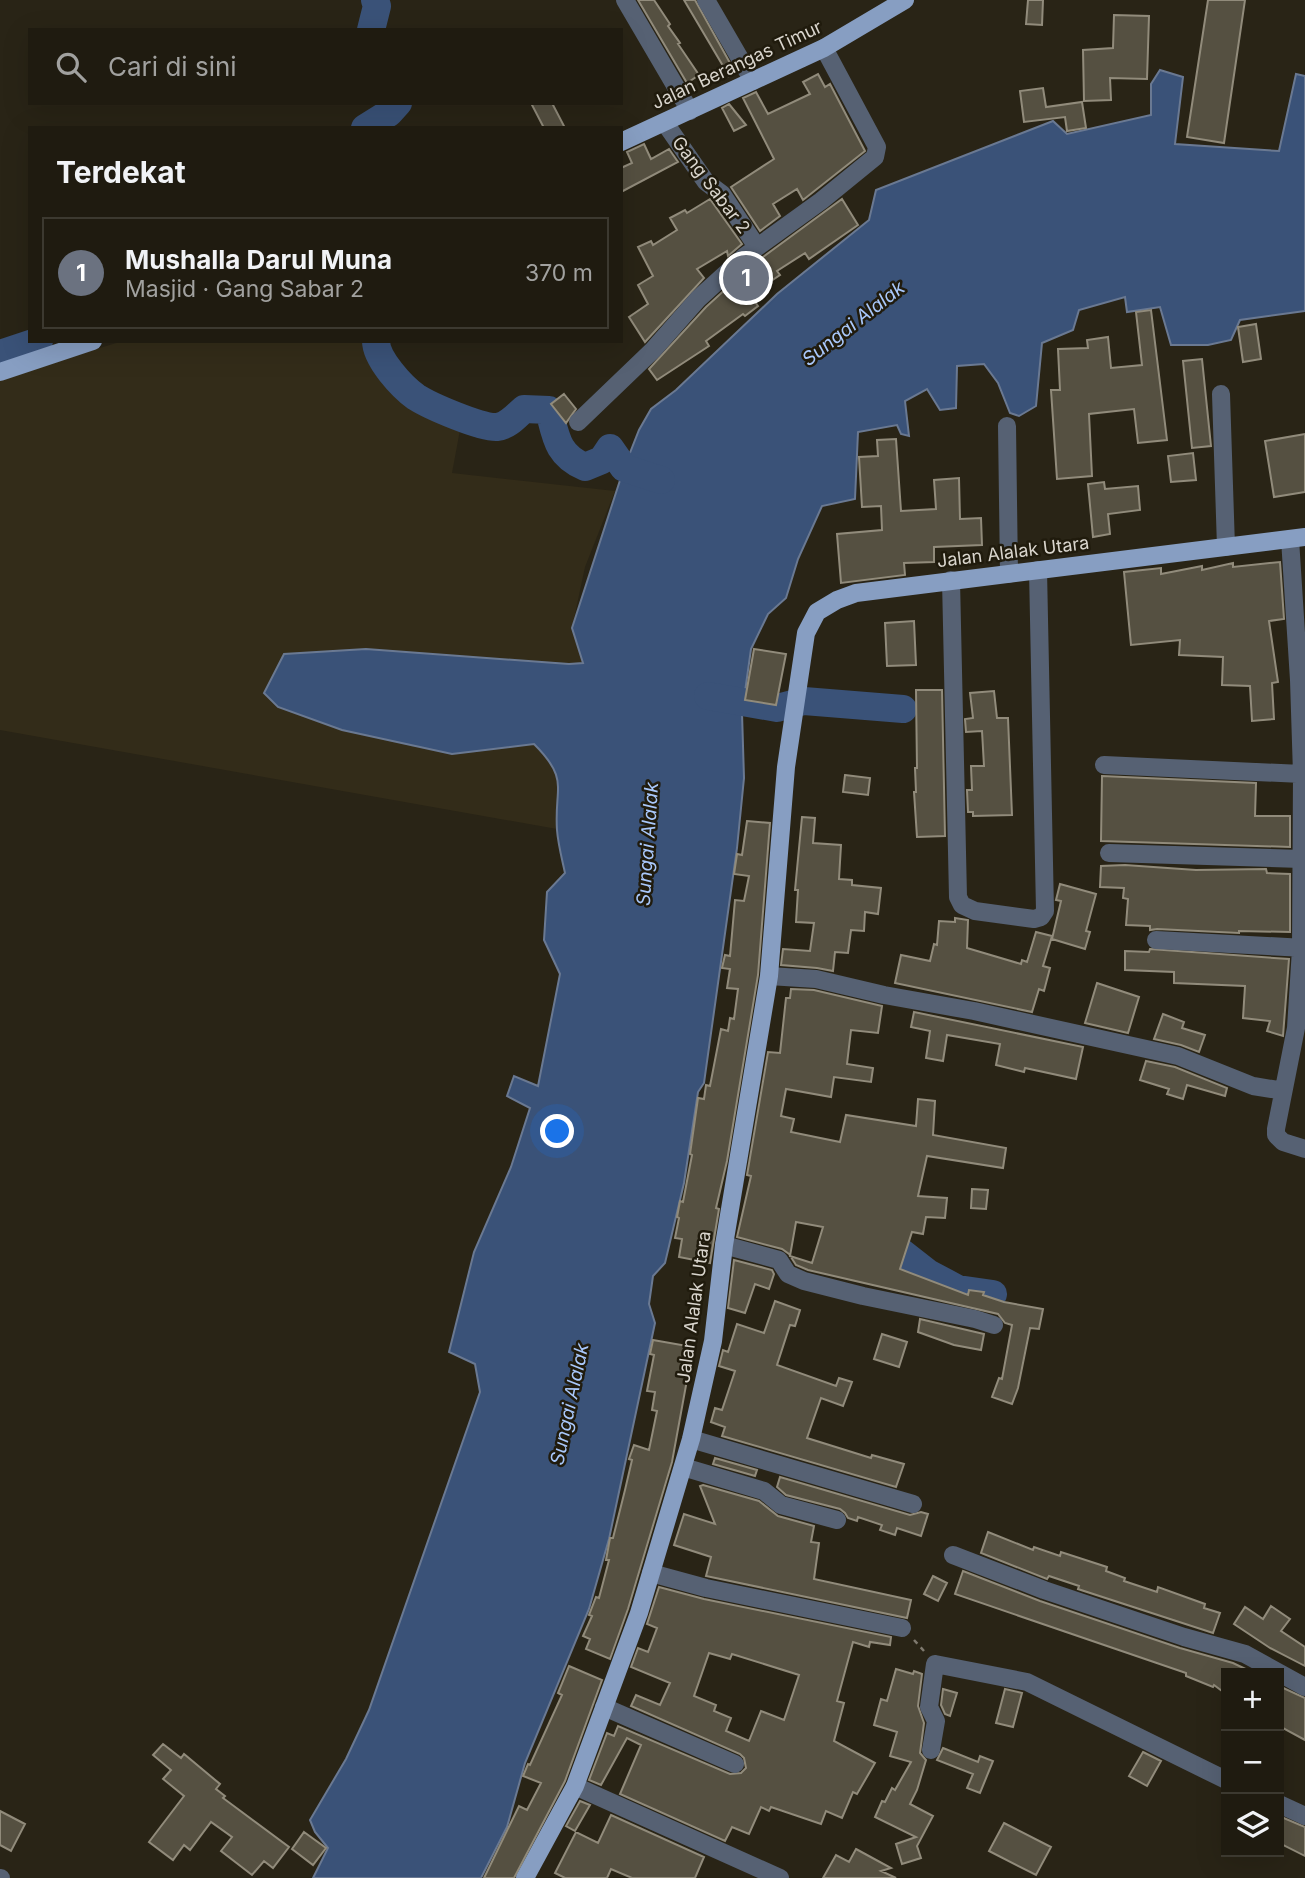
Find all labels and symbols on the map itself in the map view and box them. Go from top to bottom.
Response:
street label: Jalan Berangas Timur [648,16,825,113]
street label: Gang Sabar 2 [668,132,755,237]
pin: 1 [723,252,769,304]
water label: Sungai Alalak [797,276,910,371]
street label: Jalan Alalak Utara [936,532,1090,571]
water label: Sungai Alalak [632,781,663,907]
your location [540,1114,574,1148]
street label: Jalan Alalak Utara [672,1230,715,1384]
water label: Sungai Alalak [545,1341,594,1467]

